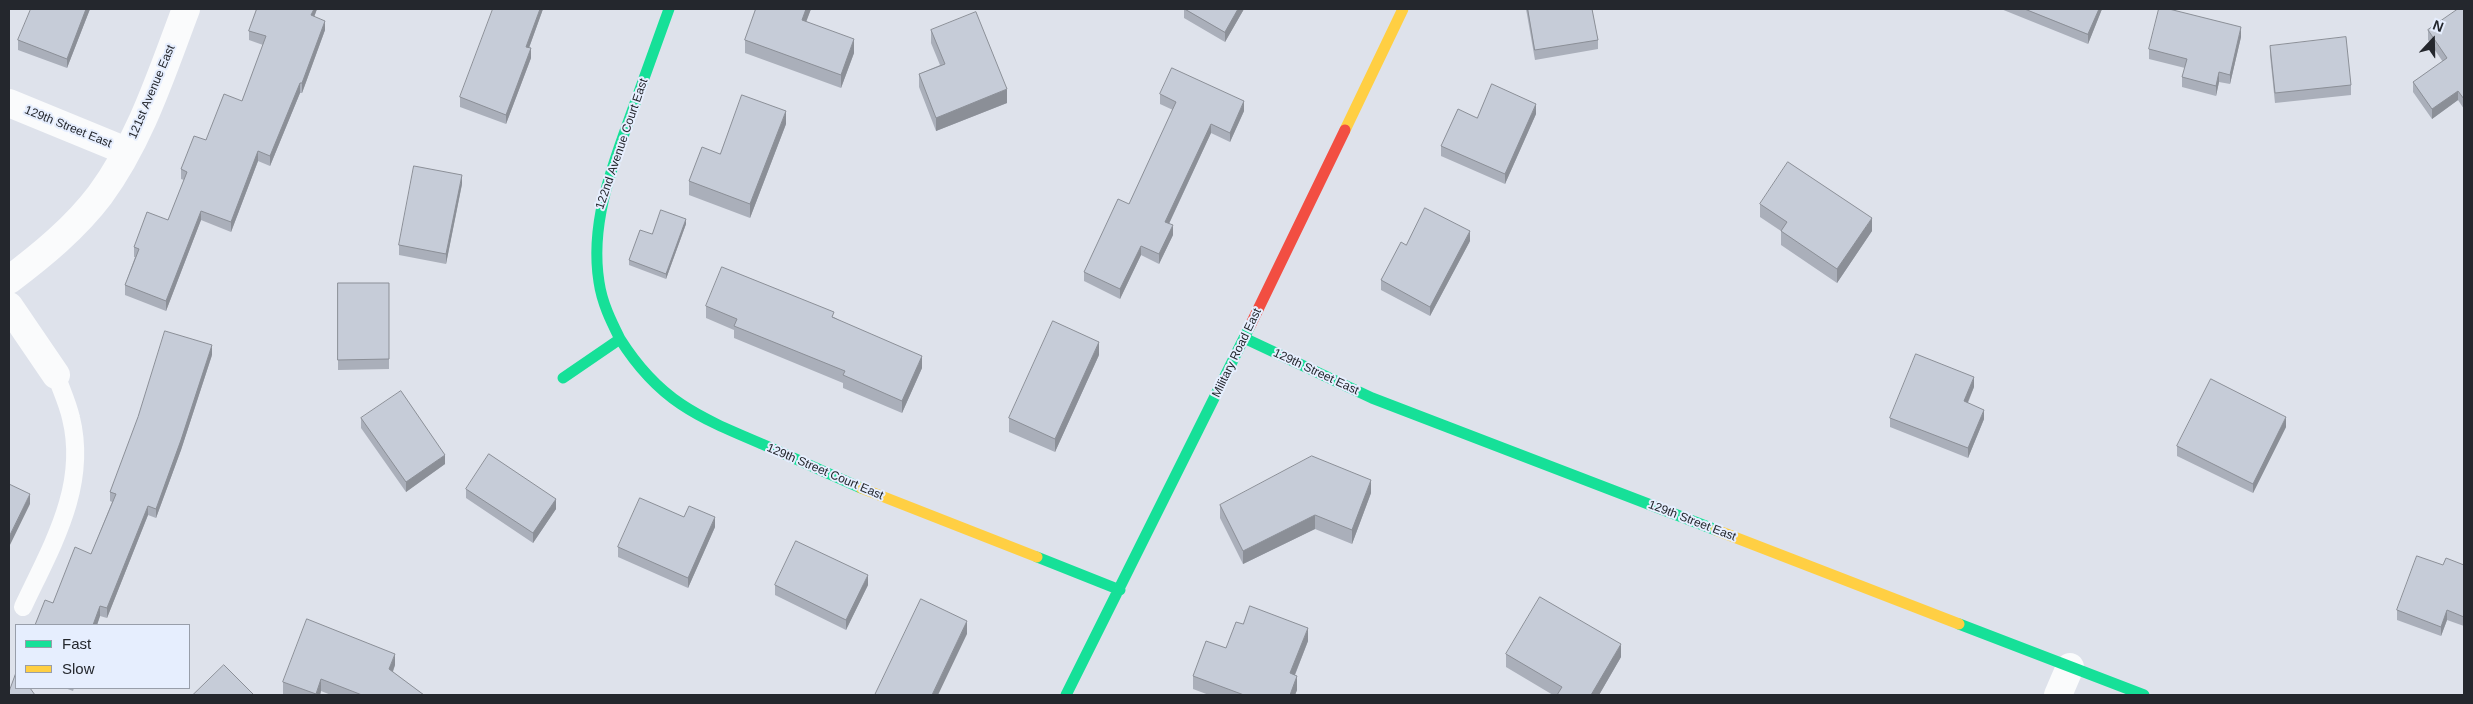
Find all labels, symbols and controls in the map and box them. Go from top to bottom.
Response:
north arrow [2408,15,2458,65]
text: N [2431,17,2446,35]
street label: 121st Avenue East [126,43,178,141]
street label: 122nd Avenue Court East [593,77,651,211]
street label: 129th Street East [22,103,114,151]
street label: Military Road East [1209,306,1265,400]
street label: 129th Street East [1271,346,1361,398]
street label: 129th Street Court East [764,441,886,503]
street label: 129th Street East [1646,498,1738,544]
legend [15,624,190,689]
text: Fast [62,635,91,652]
text: Slow [62,660,95,677]

